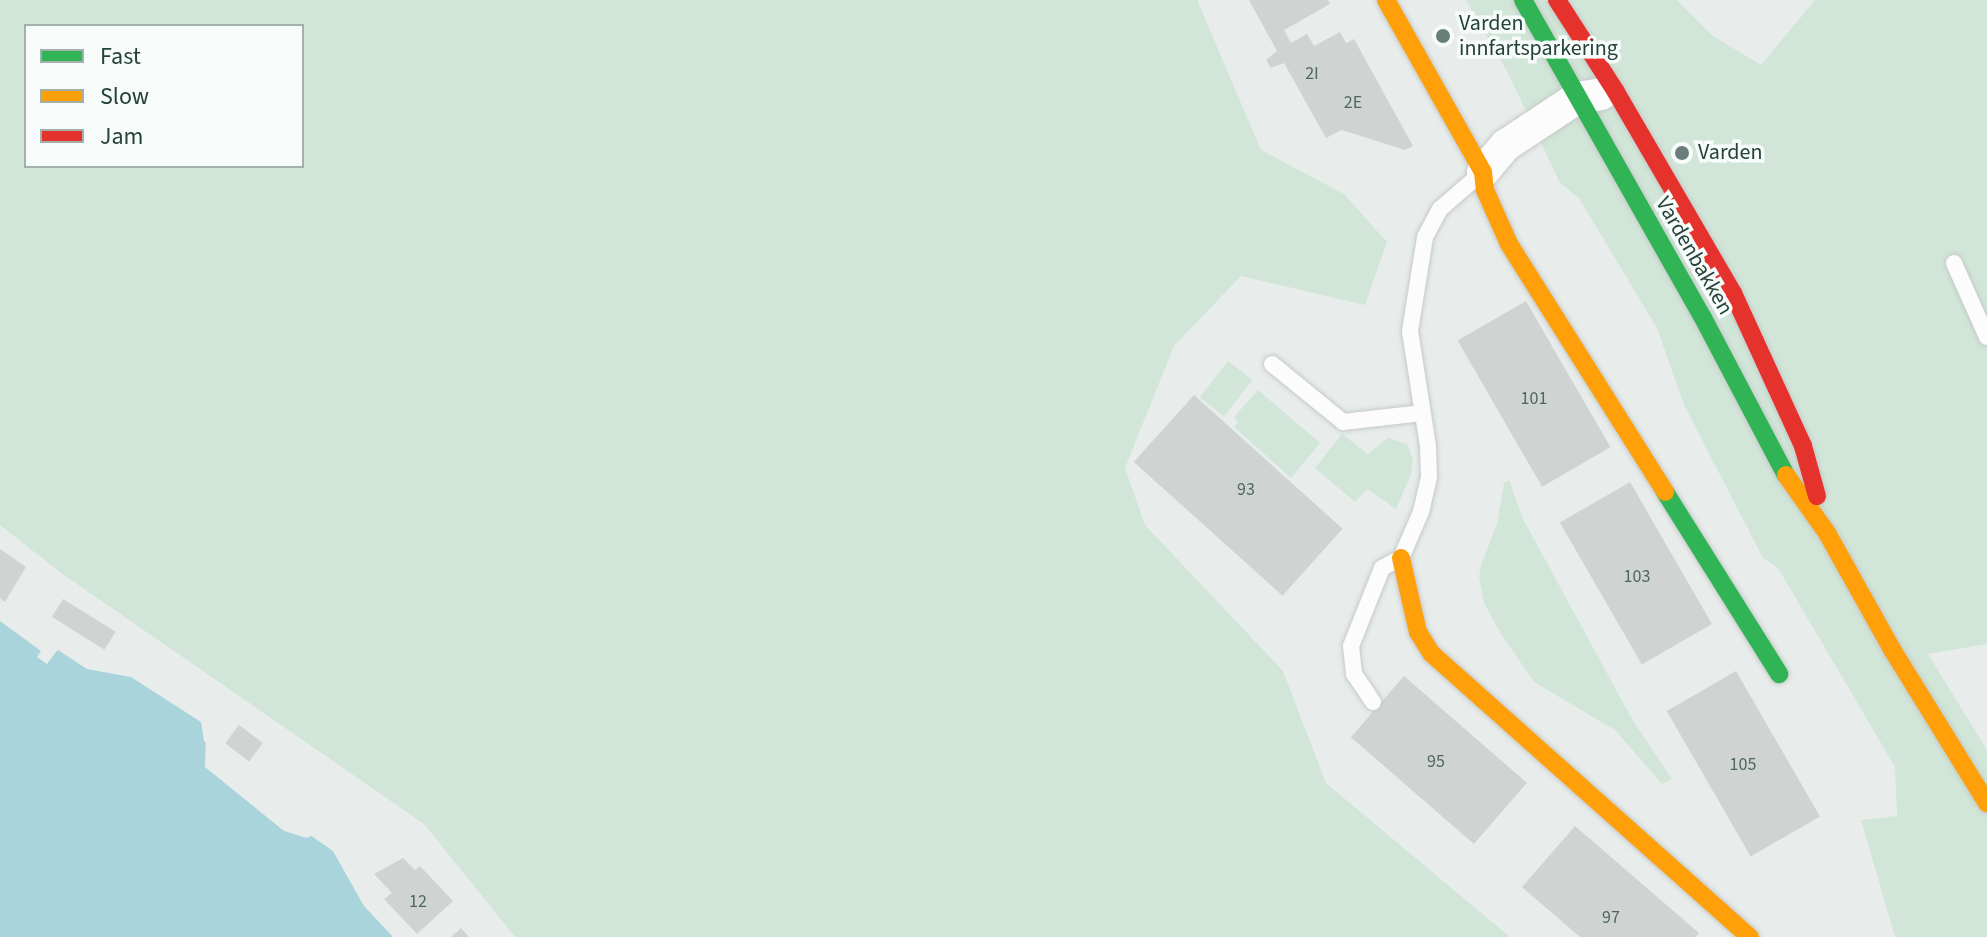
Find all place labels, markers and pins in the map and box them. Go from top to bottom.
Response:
place label: Varden innfartsparkering [1459,10,1618,62]
marker: Varden innfartsparkering [1434,27,1452,45]
place label: Varden [1698,140,1762,166]
marker: Varden [1673,144,1691,162]

